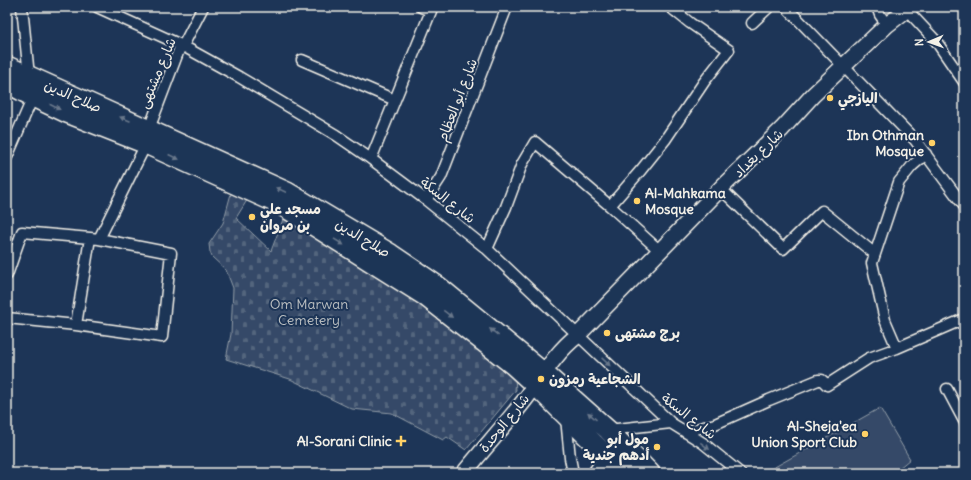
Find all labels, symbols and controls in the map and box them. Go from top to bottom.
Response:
north arrow [909,22,949,62]
street label: شارع مشتهى [134,35,181,112]
text: N [912,38,926,46]
street label: شارع أبو العظام [433,56,484,145]
street label: صلاح الدين [41,75,104,118]
place label: اليازجي [838,89,878,111]
marker: اليازجي [825,93,835,103]
one-way arrow [49,103,60,110]
one-way arrow [119,116,130,122]
street label: شارع بغداد [729,125,787,182]
place label: Ibn Othman Mosque [847,126,924,160]
marker: Ibn Othman Mosque [927,138,937,148]
one-way arrow [169,154,180,160]
street label: شارع السكة [416,173,479,228]
place label: Al-Mahkama Mosque [645,184,726,218]
one-way arrow [276,187,287,193]
marker: Al-Mahkama Mosque [632,196,642,206]
place label: مسجد علي بن مروان [260,200,321,234]
marker: مسجد علي بن مروان [247,212,257,222]
street label: صلاح الدين [332,215,394,262]
one-way arrow [334,238,344,246]
park label: Om Marwan Cemetery [270,295,348,329]
one-way arrow [442,309,453,318]
place label: برج مشتهى [615,324,680,342]
one-way arrow [488,327,499,336]
marker: برج مشتهى [602,328,612,338]
one-way arrow [601,357,611,367]
place label: الشجاعية رمزون [549,370,641,388]
marker: الشجاعية رمزون [536,374,546,384]
street label: شارع السكة [657,389,720,444]
street label: شارع الوحدة [475,390,534,457]
one-way arrow [587,412,598,421]
place label: Al-Sheja'ea Union Sport Club [751,417,857,451]
marker: Al-Sheja'ea Union Sport Club [860,429,870,439]
place label: مول أبو أدهم جندية [583,430,649,466]
place label: Al-Sorani Clinic [297,432,392,450]
marker: Al-Sorani Clinic [395,435,407,447]
one-way arrow [700,441,711,450]
marker: مول أبو أدهم جندية [652,442,662,452]

